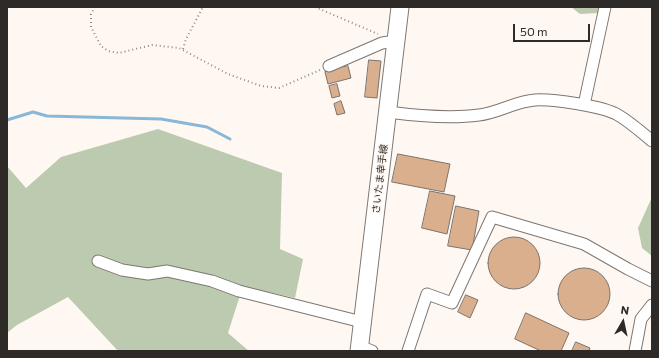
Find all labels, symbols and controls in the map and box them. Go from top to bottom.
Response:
scale bar [515,16,592,42]
text: 50 m [520,24,548,38]
street label: さいたま幸手線 [370,144,390,214]
north arrow [603,302,643,342]
text: N [620,303,630,317]

